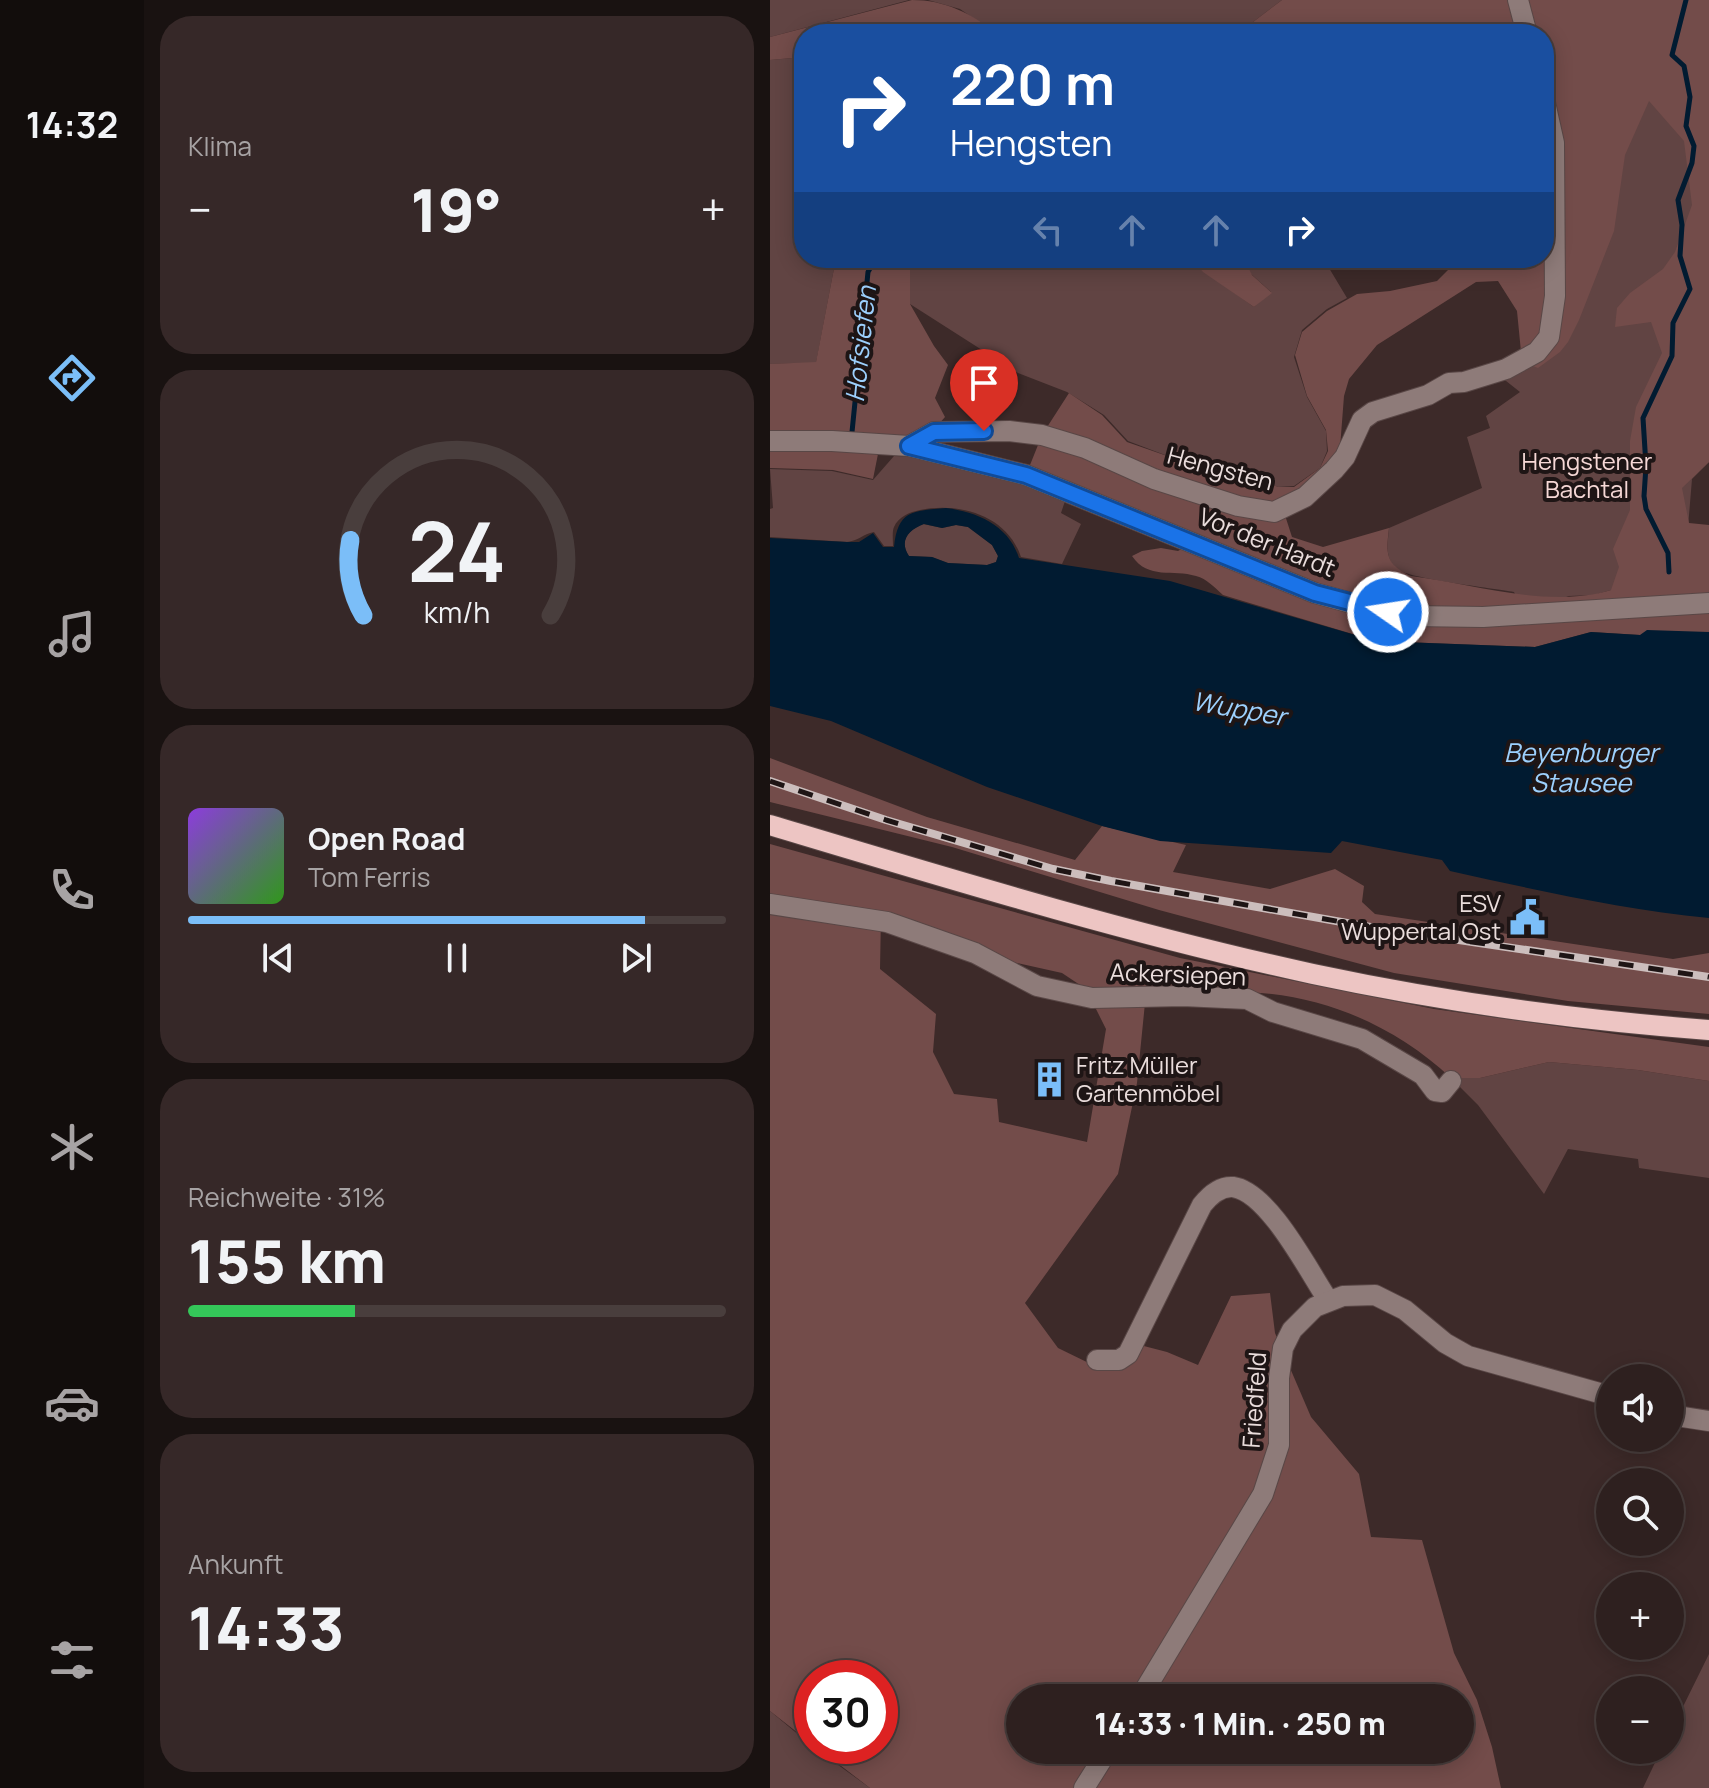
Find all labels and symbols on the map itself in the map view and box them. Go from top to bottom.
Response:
water label: Hofsiefen [836,283,884,404]
pin [950,349,1018,431]
street label: Hengsten [1164,438,1277,497]
park label: Hengstener Bachtal [1522,444,1653,505]
street label: Vor der Hardt [1194,499,1341,584]
position arrow [1346,570,1430,654]
water label: Wupper [1190,682,1292,735]
water label: Beyenburger Stausee [1504,734,1662,800]
place label: ESV Wuppertal Ost [1341,886,1502,947]
public building icon: ESV Wuppertal Ost [1508,899,1546,937]
street label: Ackersiepen [1109,955,1247,992]
place label: Fritz Müller Gartenmöbel [1076,1048,1220,1109]
building icon: Fritz Müller Gartenmöbel [1031,1061,1069,1099]
street label: Friedfeld [1234,1351,1273,1449]
speed limit sign: 30 [794,1660,898,1764]

